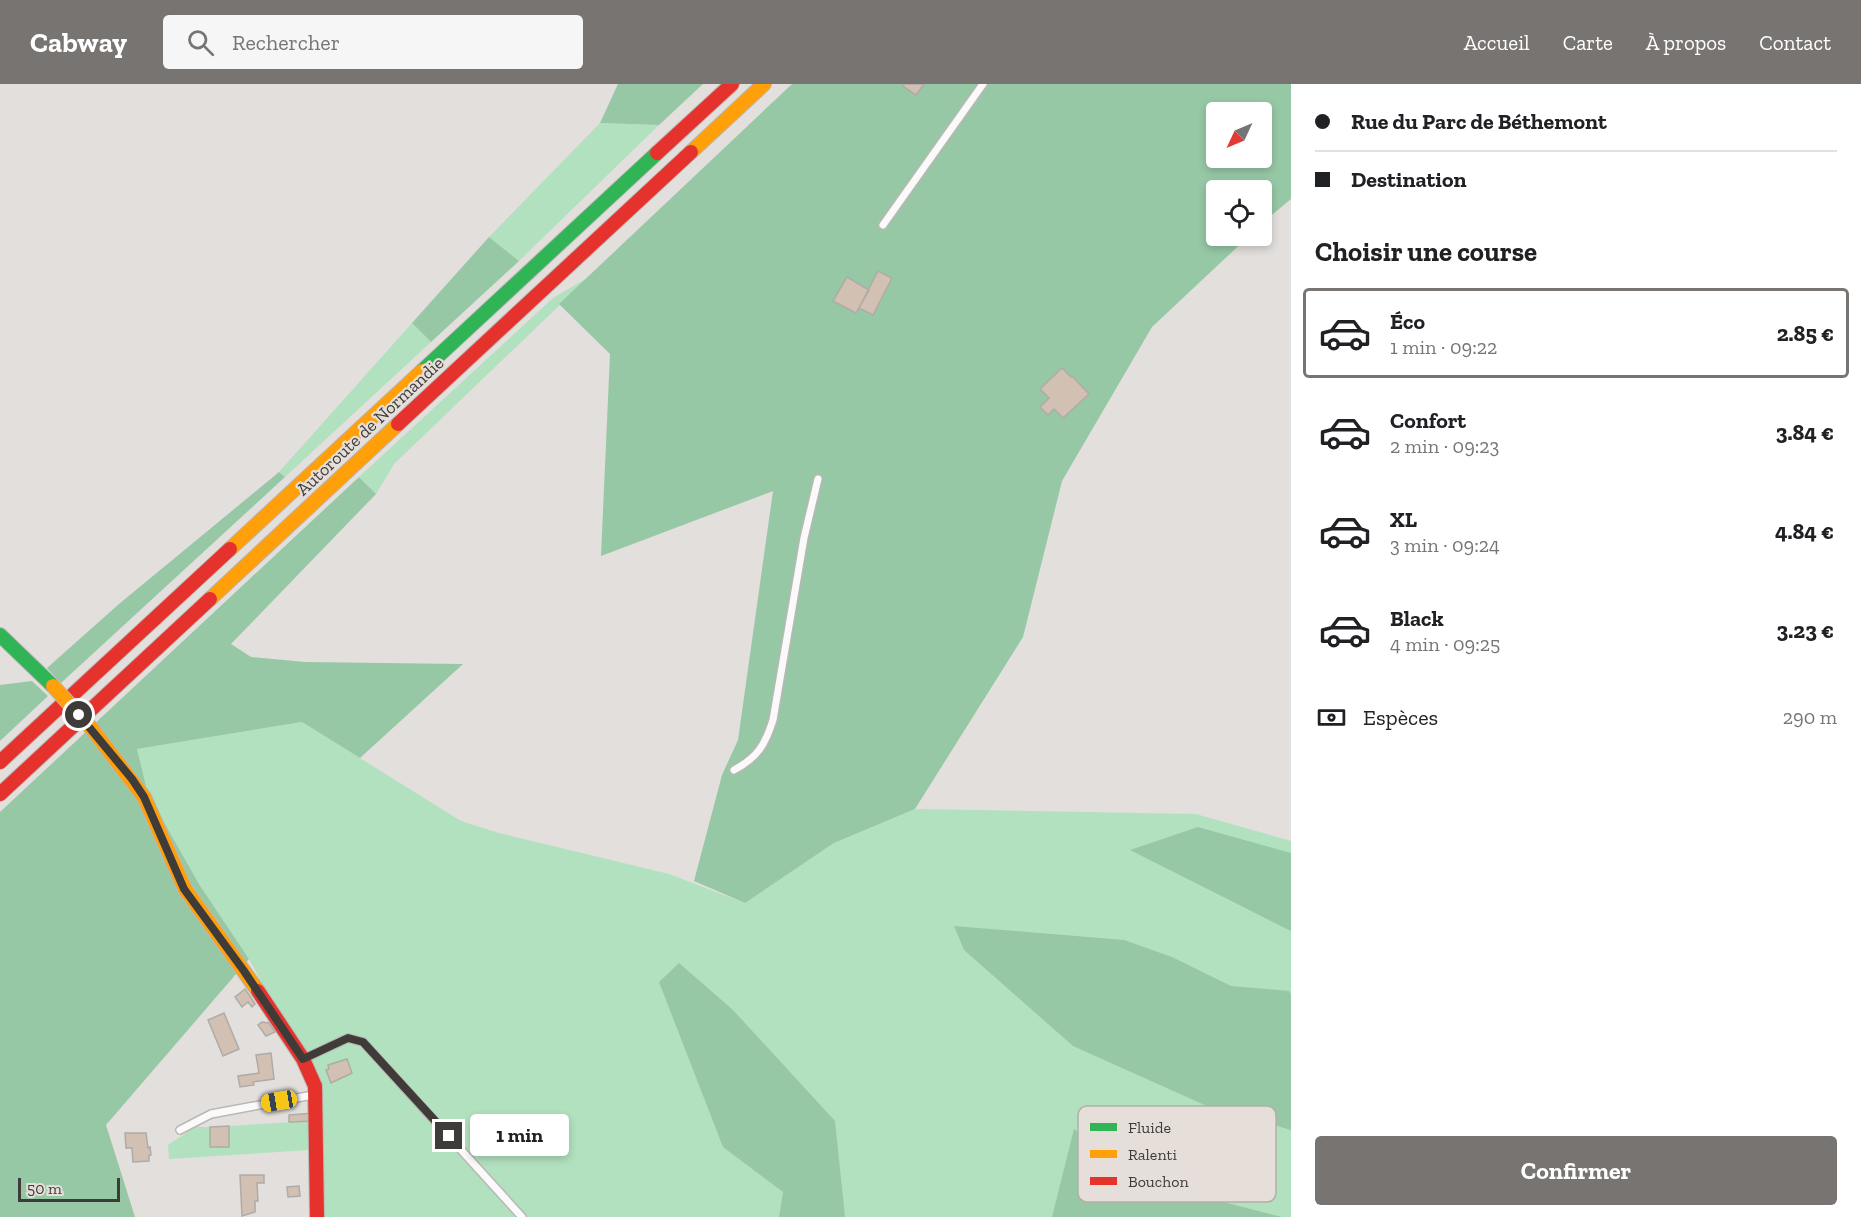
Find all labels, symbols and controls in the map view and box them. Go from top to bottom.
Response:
search box [163,15,583,69]
text: Cabway [30,26,127,59]
icon: search [184,26,217,59]
text: Rechercher [232,29,340,56]
text: Accueil [1464,30,1530,55]
text: Carte [1563,30,1613,55]
text: À propos [1646,30,1726,55]
text: Contact [1759,30,1831,55]
north arrow [1206,102,1272,168]
map controls [1206,102,1272,246]
text: Rue du Parc de Béthemont [1351,108,1607,135]
text: Destination [1351,166,1466,193]
button: locate [1206,180,1272,246]
text: Choisir une course [1315,236,1537,268]
icon: car [1318,306,1372,360]
text: Éco [1390,308,1425,335]
text: 2.85 € [1777,320,1834,347]
text: 1 min · 09:22 [1390,335,1497,359]
street label: Autoroute de Normandie [292,352,448,500]
icon: car [1318,405,1372,459]
text: Confort [1390,407,1466,434]
text: 3.84 € [1776,419,1834,446]
text: 2 min · 09:23 [1390,434,1499,458]
icon: car [1318,504,1372,558]
text: XL [1390,506,1417,533]
text: 4.84 € [1775,518,1834,545]
text: 3 min · 09:24 [1390,533,1500,557]
icon: car [1318,603,1372,657]
text: Black [1390,605,1444,632]
text: 3.23 € [1777,617,1834,644]
text: 4 min · 09:25 [1390,632,1500,656]
route start [65,701,92,728]
icon: cash [1315,701,1348,734]
text: Espèces [1363,704,1438,731]
text: 290 m [1783,705,1837,729]
car [260,1089,298,1113]
legend [1078,1106,1276,1202]
callout: 1 min [470,1115,569,1157]
text: Fluide [1128,1118,1171,1137]
route end [435,1122,462,1149]
text: 1 min [496,1123,543,1147]
button: Confirmer [1315,1136,1837,1205]
text: Ralenti [1128,1145,1177,1164]
text: Bouchon [1128,1172,1189,1191]
scale bar [18,1175,120,1202]
text: 50 m [27,1179,62,1198]

